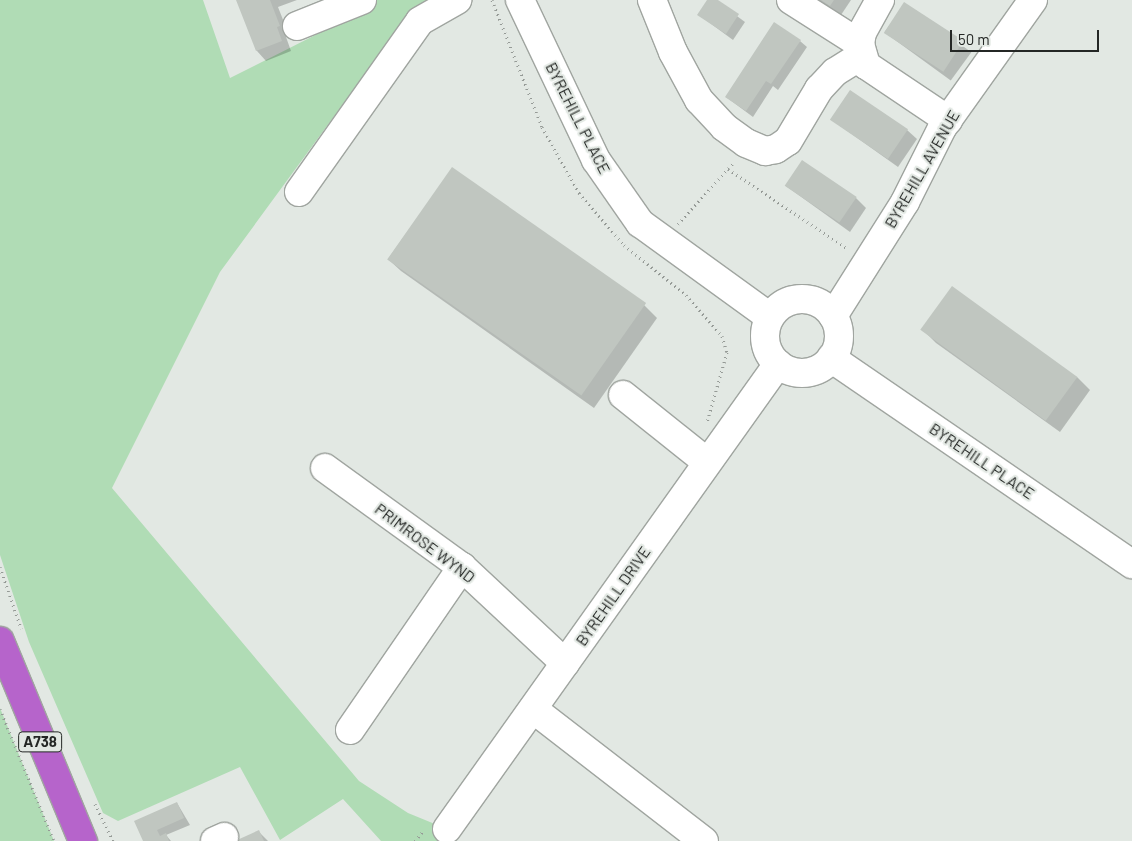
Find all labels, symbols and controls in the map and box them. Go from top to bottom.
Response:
scale bar [952,20,1101,52]
text: 50 m [958,30,990,48]
street label: BYREHILL PLACE [542,59,614,177]
street label: BYREHILL AVENUE [880,107,964,231]
street label: BYREHILL PLACE [926,419,1038,503]
street label: PRIMROSE WYND [371,499,479,587]
street label: BYREHILL DRIVE [572,543,654,649]
road number: A738 [18,730,62,754]

